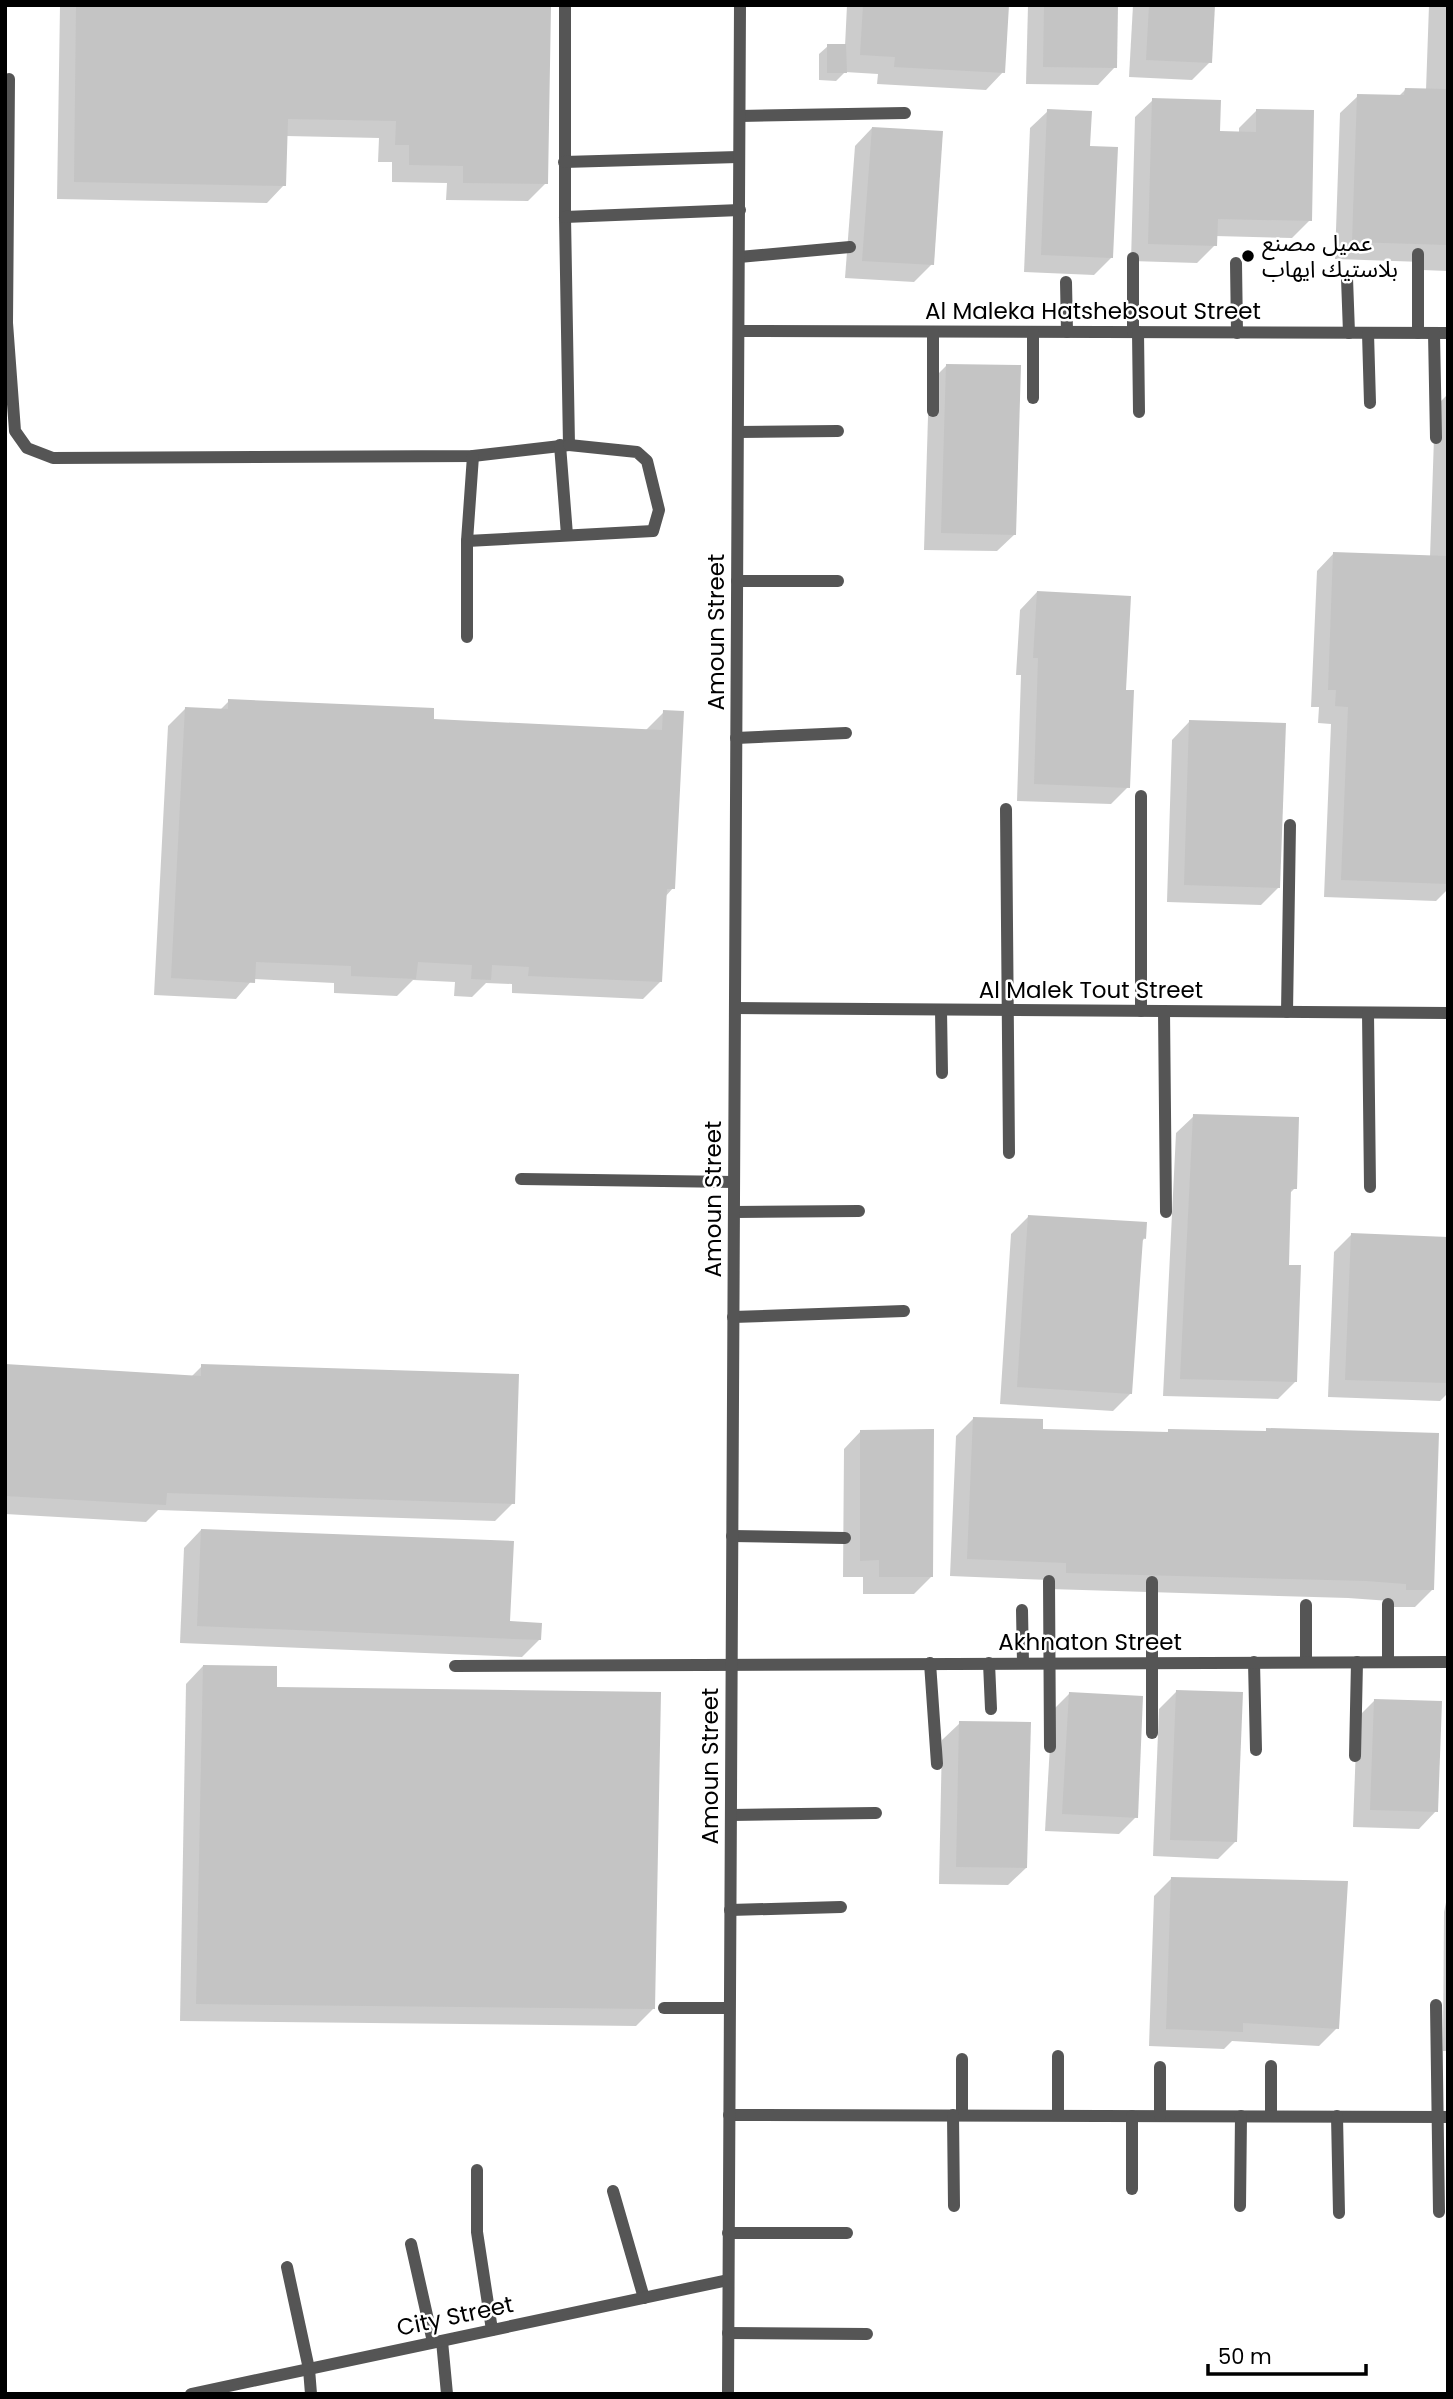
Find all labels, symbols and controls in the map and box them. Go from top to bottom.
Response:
place label: عميل مصنع بلاستيك ايهاب [1262,227,1398,285]
marker: عميل مصنع بلاستيك ايهاب [1240,248,1256,264]
street label: Al Maleka Hatshebsout Street [925,295,1261,327]
street label: Amoun Street [700,554,732,710]
street label: Al Malek Tout Street [979,974,1203,1006]
street label: Amoun Street [697,1121,729,1277]
street label: Akhnaton Street [998,1626,1182,1658]
street label: Amoun Street [694,1688,726,1844]
street label: City Street [394,2288,516,2344]
scale bar [1208,2332,1366,2376]
text: 50 m [1218,2342,1272,2371]

